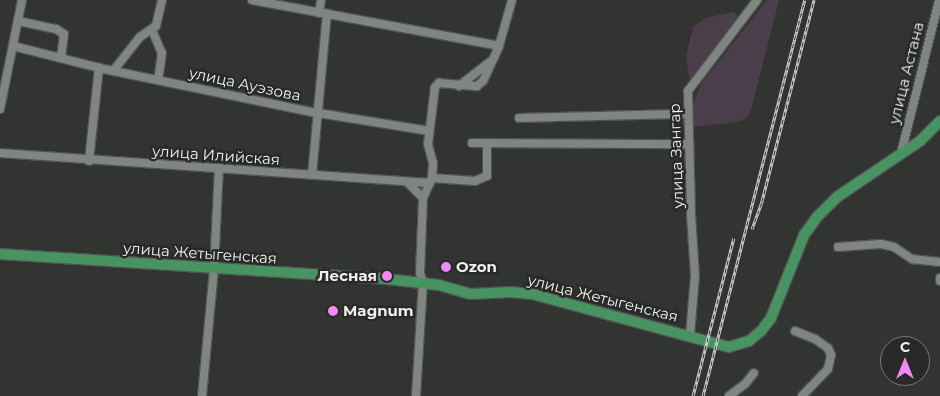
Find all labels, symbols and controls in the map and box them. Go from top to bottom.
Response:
street label: улица Астана [885,20,927,126]
street label: улица Ауэзова [187,63,303,105]
street label: улица Зангар [665,103,687,209]
street label: улица Илийская [151,142,281,168]
street label: улица Жетыгенская [122,239,278,267]
place label: Ozon [456,258,497,276]
marker: Ozon [440,261,452,273]
place label: Лесная [318,267,377,285]
marker: Лесная [381,270,393,282]
street label: улица Жетыгенская [526,271,680,325]
place label: Magnum [343,302,414,320]
marker: Magnum [327,305,339,317]
north arrow [880,336,930,386]
text: С [900,338,910,356]

